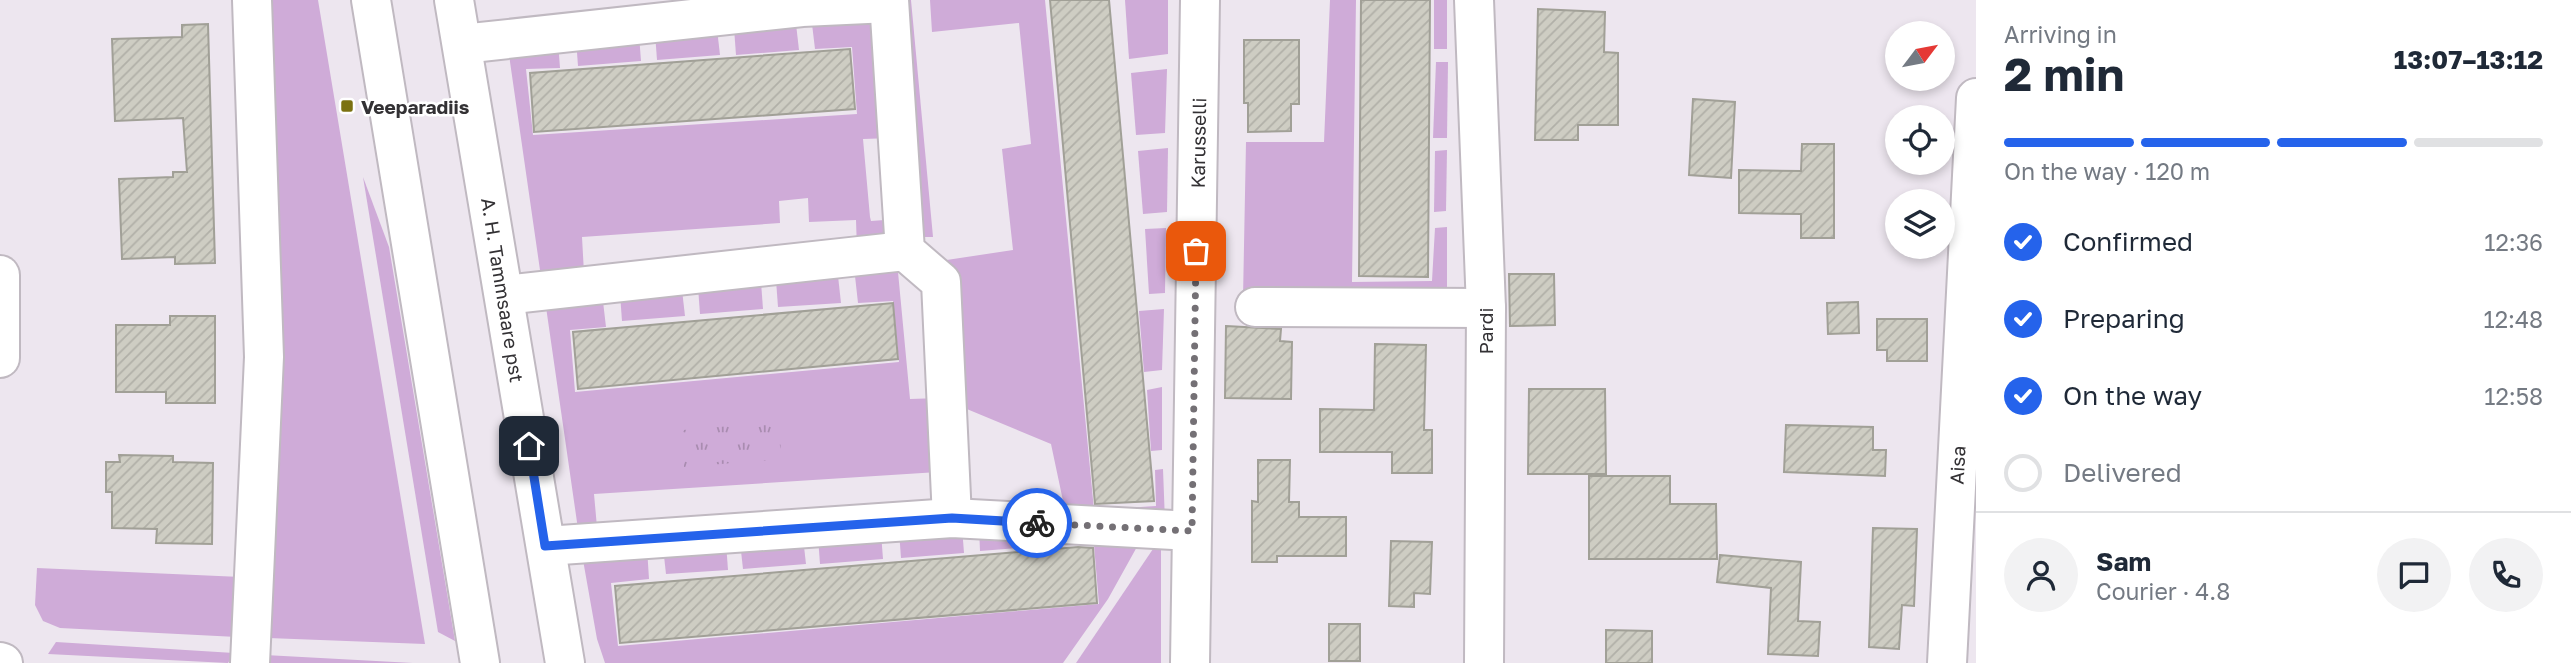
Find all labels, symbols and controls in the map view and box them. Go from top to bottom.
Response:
text: Arriving in [2004,20,2117,48]
north arrow [1885,21,1955,91]
map controls [1885,21,1955,259]
text: 13:07–13:12 [2394,44,2543,75]
text: 2 min [2004,46,2124,101]
place label: Veeparadiis [361,95,470,118]
street label: Karusselli [1186,97,1210,189]
marker: Veeparadiis [339,98,355,114]
button: locate [1885,105,1955,175]
text: On the way · 120 m [2004,157,2210,185]
button: layers [1885,189,1955,259]
street label: A. H. Tammsaare pst [477,196,529,384]
pin [1166,221,1226,281]
icon: check [2004,223,2042,261]
text: Confirmed [2063,226,2193,257]
text: 12:36 [2484,228,2543,256]
icon: bag [1177,232,1215,270]
icon: check [2004,300,2042,338]
text: Preparing [2063,303,2185,334]
text: 12:48 [2484,305,2543,333]
street label: Pardi [1474,308,1497,355]
icon: check [2004,377,2042,415]
text: On the way [2063,380,2202,411]
text: 12:58 [2484,382,2543,410]
pin [499,416,559,476]
icon: home [510,427,548,465]
street label: Aisa [1945,445,1969,485]
text: Delivered [2063,457,2182,488]
courier [1002,488,1072,558]
icon: bike [1018,504,1056,542]
button: person [2004,538,2078,612]
button: chat [2377,538,2451,612]
button: phone [2469,538,2543,612]
text: Sam [2096,546,2151,577]
text: Courier · 4.8 [2096,577,2230,605]

